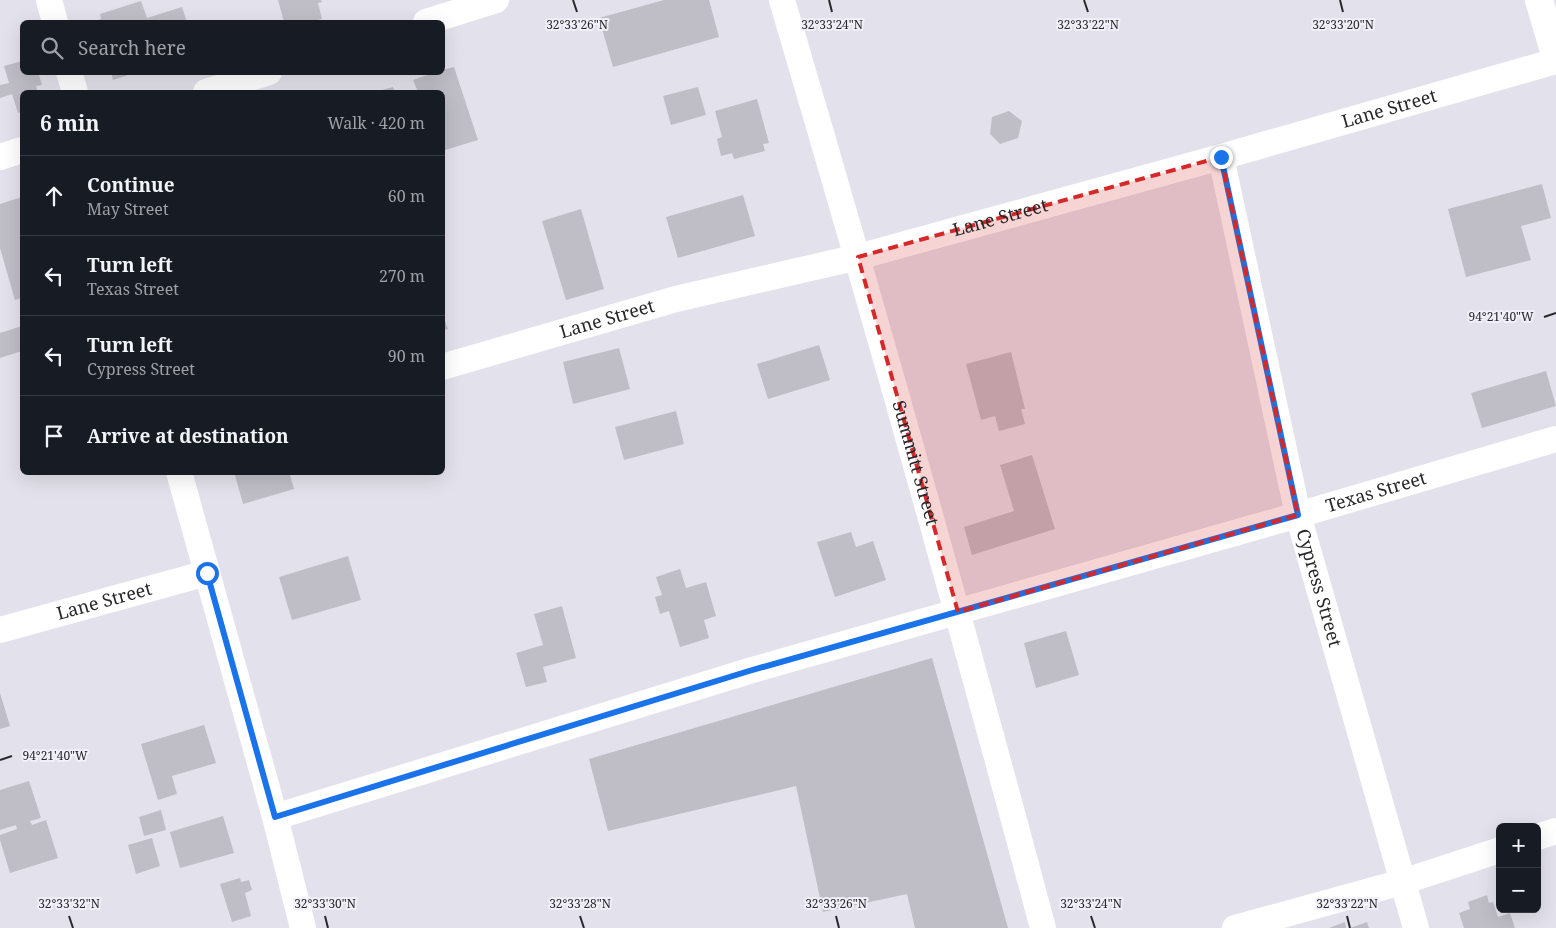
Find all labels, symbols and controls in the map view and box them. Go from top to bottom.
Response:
text: 32°33'26"N [546,16,608,33]
text: 32°33'24"N [801,16,863,33]
text: 32°33'22"N [1057,16,1119,33]
text: 32°33'20"N [1312,16,1374,33]
search box [20,20,445,75]
icon: search [38,34,66,62]
text: Search here [78,35,186,61]
street label: Lane Street [1339,83,1439,133]
text: 6 min [40,109,99,137]
text: Walk · 420 m [328,112,425,134]
route end [1210,146,1233,169]
text: Continue [87,172,175,198]
icon: ahead [40,182,68,210]
text: 60 m [388,185,425,207]
street label: Lane Street [950,192,1050,241]
text: May Street [87,198,169,220]
text: Turn left [87,252,173,278]
icon: left [40,262,68,290]
text: 270 m [379,265,425,287]
text: Texas Street [87,278,179,300]
street label: Lane Street [557,293,657,343]
text: 94°21'40"W [1468,308,1534,325]
text: Turn left [87,332,173,358]
icon: left [40,342,68,370]
text: 90 m [388,345,425,367]
text: Cypress Street [87,358,195,380]
street label: Summitt Street [887,398,945,528]
icon: arrive [40,422,68,450]
text: Arrive at destination [87,423,289,449]
street label: Texas Street [1323,465,1429,517]
street label: Cypress Street [1292,526,1348,649]
route start [196,562,219,585]
street label: Lane Street [54,576,154,625]
text: 94°21'40"W [22,747,88,764]
map controls [1496,823,1541,913]
button: + [1496,823,1541,868]
button: − [1496,868,1541,913]
text: 32°33'32"N [38,895,100,912]
text: 32°33'30"N [294,895,356,912]
text: 32°33'28"N [549,895,611,912]
text: 32°33'26"N [805,895,867,912]
text: 32°33'24"N [1060,895,1122,912]
text: 32°33'22"N [1316,895,1378,912]

